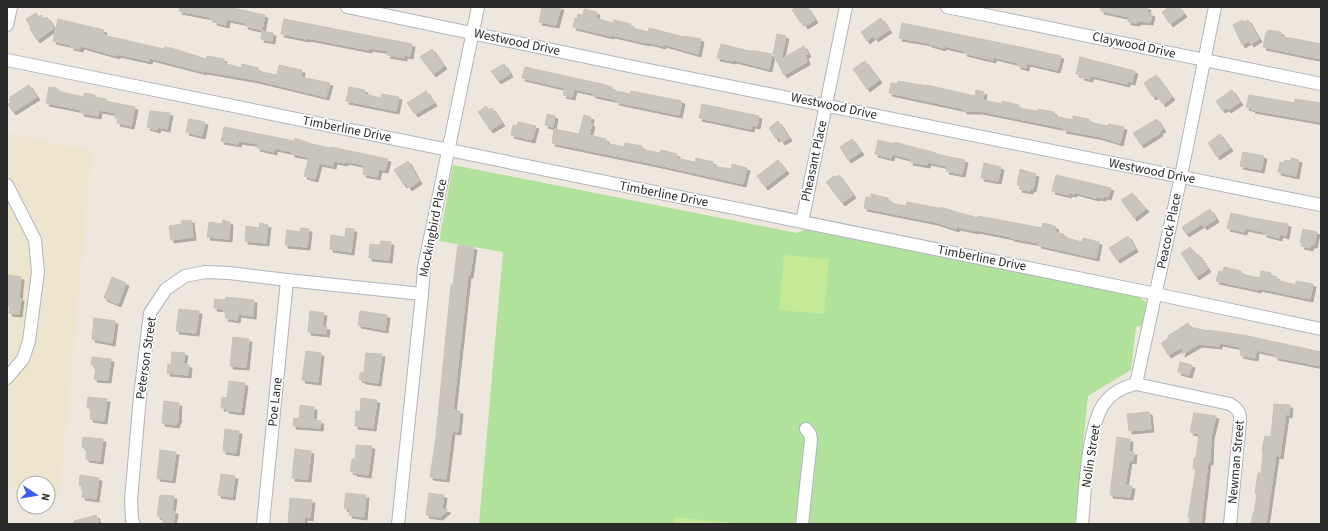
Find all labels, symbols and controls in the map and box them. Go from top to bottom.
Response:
street label: Westwood Drive [472,24,562,60]
street label: Claywood Drive [1091,27,1177,63]
street label: Westwood Drive [789,88,879,124]
street label: Timberline Drive [301,112,393,146]
street label: Pheasant Place [797,119,831,203]
street label: Westwood Drive [1107,154,1197,188]
street label: Mockingbird Place [415,177,451,279]
street label: Timberline Drive [618,177,710,211]
street label: Peacock Place [1152,192,1186,270]
street label: Timberline Drive [936,241,1028,275]
street label: Peterson Street [131,315,161,400]
street label: Poe Lane [263,376,287,428]
street label: Newman Street [1223,419,1249,505]
street label: Nolin Street [1077,422,1105,489]
north arrow [16,475,56,515]
text: N [37,492,53,502]

